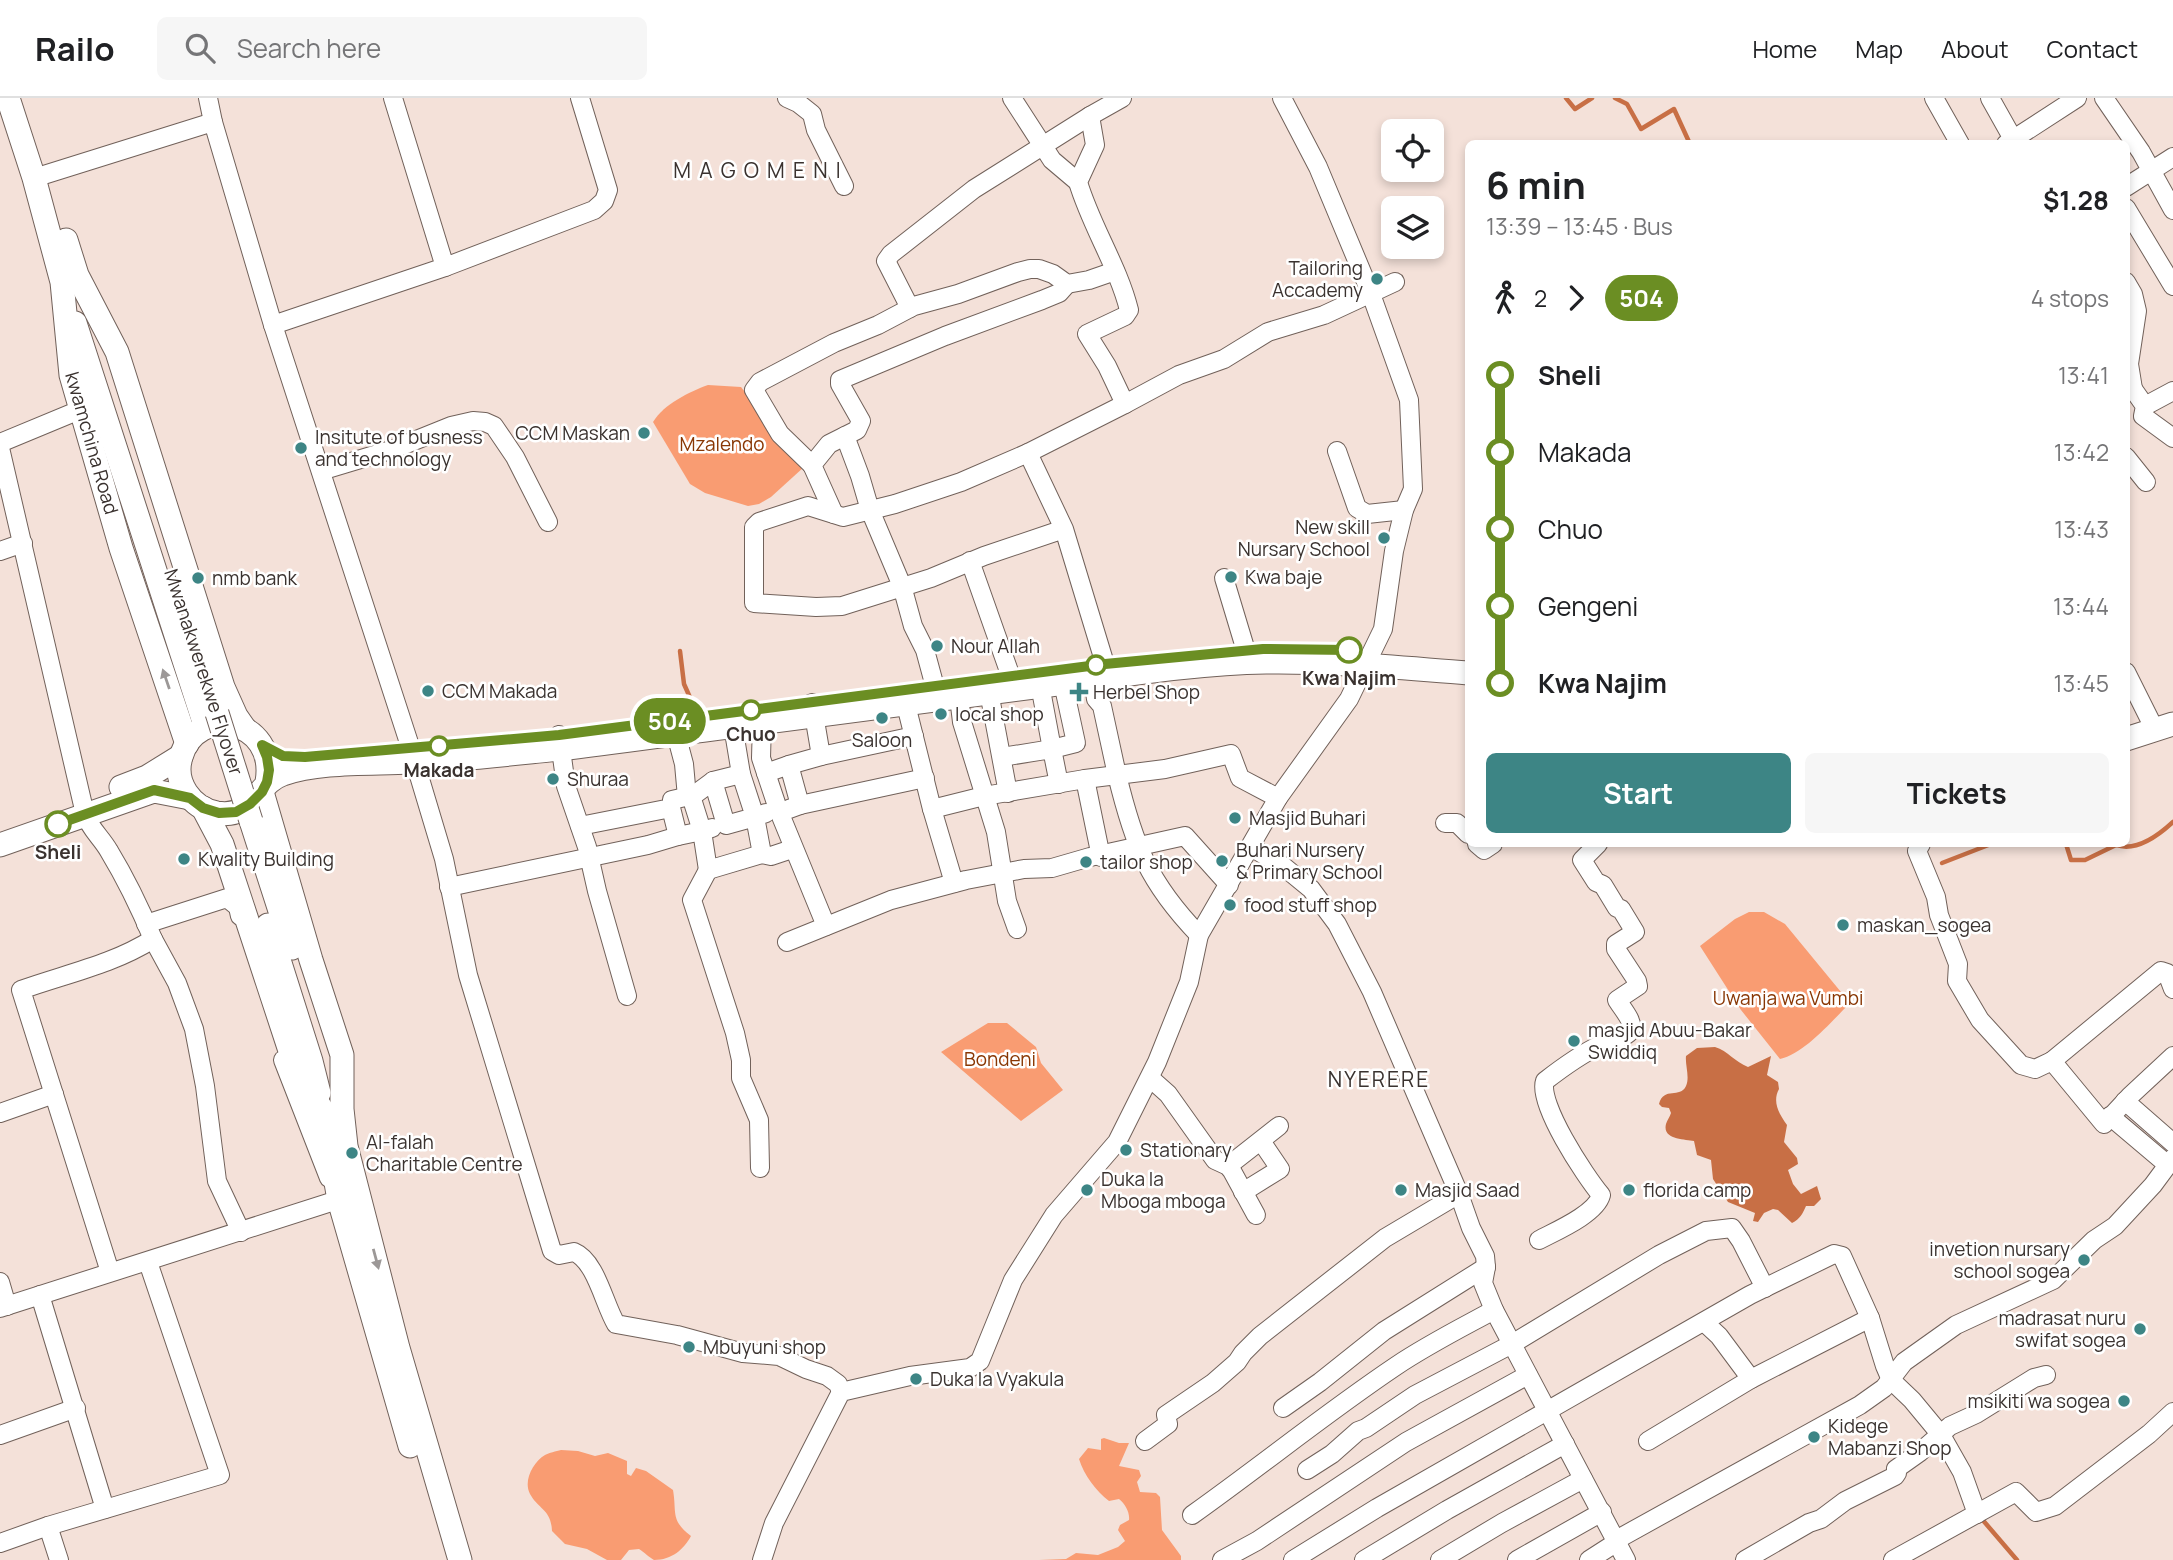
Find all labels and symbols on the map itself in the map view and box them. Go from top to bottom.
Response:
district label: M A G O M E N I [673,156,843,184]
place label: Tailoring Accademy [1272,255,1363,303]
marker: Tailoring Accademy [1369,271,1385,287]
street label: kwamchina Road [59,369,125,517]
place label: CCM Maskan [515,420,630,446]
place label: Insitute of busness and technology [315,424,483,472]
marker: CCM Maskan [636,425,652,441]
park label: Mzalendo [680,431,765,457]
marker: Insitute of busness and technology [293,440,309,456]
place label: New skill Nursary School [1238,514,1370,562]
marker: New skill Nursary School [1376,530,1392,546]
place label: Kwa baje [1245,564,1322,590]
place label: nmb bank [212,565,298,591]
street label: Mwanakwerekwe Flyover [158,566,250,778]
marker: Kwa baje [1223,569,1239,585]
marker: nmb bank [190,570,206,586]
place label: Nour Allah [951,633,1040,659]
marker: Kwa Najim [1336,637,1362,663]
marker: Nour Allah [929,638,945,654]
unlabelled marker [1086,655,1106,675]
place label: Kwa Najim [1302,665,1396,691]
one-way arrow [160,668,171,689]
place label: CCM Makada [442,678,557,704]
place label: Herbel Shop [1093,679,1200,705]
marker: CCM Makada [420,683,436,699]
marker: Herbel Shop [1071,684,1087,700]
line badge: 504 [630,698,710,744]
marker: Chuo [741,700,761,720]
place label: local shop [955,701,1044,727]
marker: local shop [933,706,949,722]
marker: Saloon [874,710,890,726]
place label: Chuo [726,721,776,747]
place label: Saloon [852,727,912,753]
marker: Makada [429,736,449,756]
place label: Makada [403,757,475,783]
place label: Shuraa [567,766,629,792]
marker: Shuraa [545,771,561,787]
place label: Masjid Buhari [1249,805,1366,831]
marker: Masjid Buhari [1227,810,1243,826]
marker: Sheli [45,811,71,837]
place label: Buhari Nursery & Primary School [1236,837,1383,885]
place label: Sheli [35,839,81,865]
place label: Kwality Building [198,846,334,872]
place label: tailor shop [1100,849,1193,875]
marker: Kwality Building [176,851,192,867]
marker: Buhari Nursery & Primary School [1214,853,1230,869]
marker: tailor shop [1078,854,1094,870]
place label: food stuff shop [1244,892,1377,918]
marker: food stuff shop [1222,897,1238,913]
place label: maskan_sogea [1857,912,1991,938]
marker: maskan_sogea [1835,917,1851,933]
park label: Uwanja wa Vumbi [1713,985,1863,1011]
place label: masjid Abuu-Bakar Swiddiq [1588,1017,1752,1065]
marker: masjid Abuu-Bakar Swiddiq [1566,1033,1582,1049]
park label: Bondeni [964,1046,1036,1072]
district label: NYERERE [1328,1065,1430,1093]
place label: Al-falah Charitable Centre [366,1129,523,1177]
place label: Stationary [1140,1137,1232,1163]
marker: Stationary [1118,1142,1134,1158]
marker: Al-falah Charitable Centre [344,1145,360,1161]
place label: Duka la Mboga mboga [1101,1166,1225,1214]
place label: Masjid Saad [1415,1177,1520,1203]
place label: florida camp [1643,1177,1751,1203]
marker: Duka la Mboga mboga [1079,1182,1095,1198]
marker: Masjid Saad [1393,1182,1409,1198]
marker: florida camp [1621,1182,1637,1198]
place label: invetion nursary school sogea [1929,1236,2070,1284]
one-way arrow [371,1248,382,1270]
marker: invetion nursary school sogea [2076,1252,2092,1268]
place label: madrasat nuru swifat sogea [1998,1305,2126,1353]
marker: madrasat nuru swifat sogea [2132,1321,2148,1337]
place label: Mbuyuni shop [703,1334,826,1360]
marker: Mbuyuni shop [681,1339,697,1355]
place label: Duka la Vyakula [930,1366,1064,1392]
marker: Duka la Vyakula [908,1371,924,1387]
place label: msikiti wa sogea [1967,1388,2110,1414]
marker: msikiti wa sogea [2116,1393,2132,1409]
place label: Kidege Mabanzi Shop [1828,1413,1951,1461]
marker: Kidege Mabanzi Shop [1806,1429,1822,1445]

